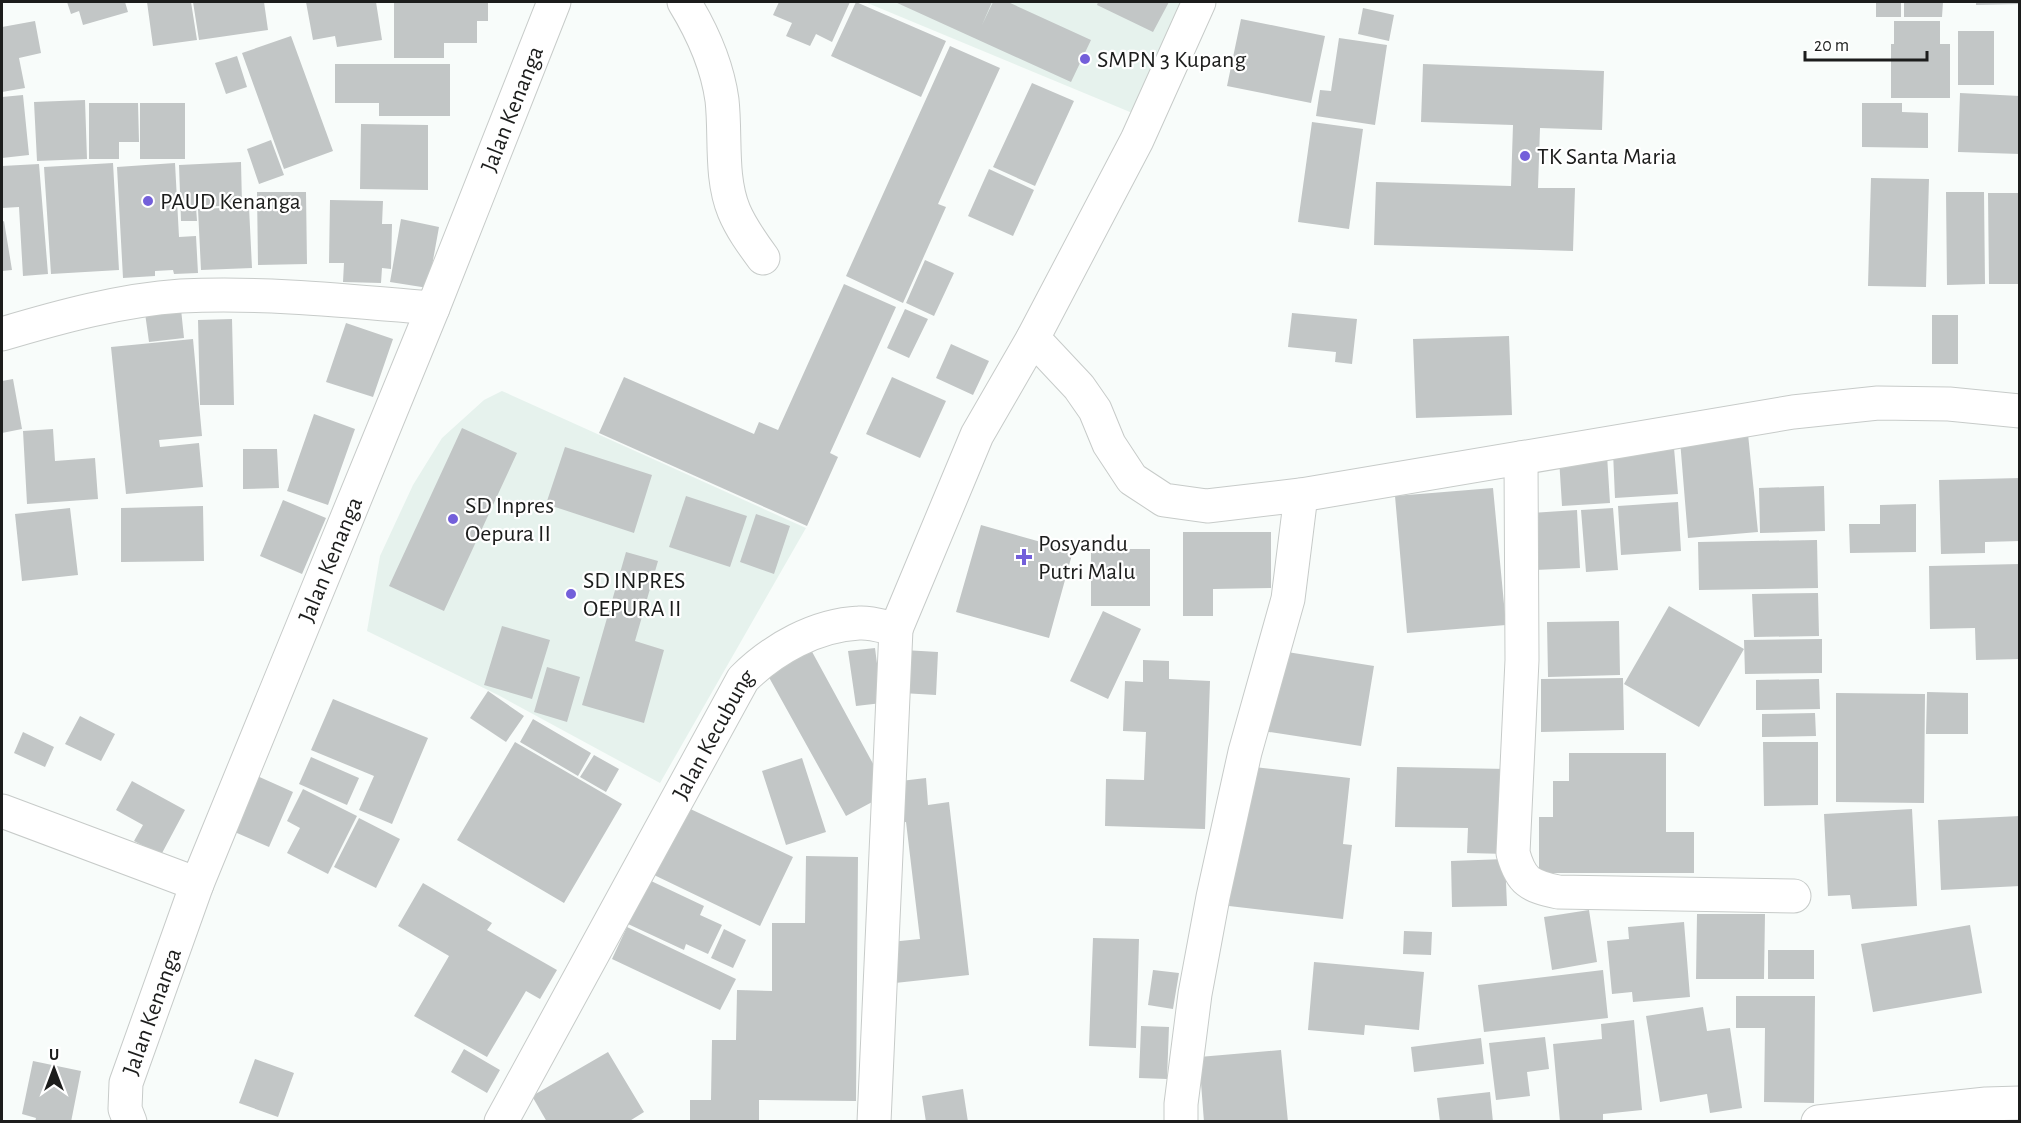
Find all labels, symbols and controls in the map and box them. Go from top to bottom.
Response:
scale bar [1805,24,1926,62]
text: 20 m [1814,37,1849,55]
street label: Jalan Kenanga [477,43,548,175]
place label: SMPN 3 Kupang [1097,48,1246,72]
marker: SMPN 3 Kupang [1078,52,1092,66]
place label: TK Santa Maria [1537,145,1677,169]
marker: TK Santa Maria [1518,149,1532,163]
place label: PAUD Kenanga [160,190,301,214]
marker: PAUD Kenanga [141,194,155,208]
street label: Jalan Kenanga [295,494,367,626]
place label: SD Inpres Oepura II [465,494,554,546]
marker: SD Inpres Oepura II [446,512,460,526]
place label: Posyandu Putri Malu [1038,532,1136,584]
marker: Posyandu Putri Malu [1015,548,1033,566]
place label: SD INPRES OEPURA II [583,569,685,621]
marker: SD INPRES OEPURA II [564,587,578,601]
street label: Jalan Kecubung [669,664,759,804]
street label: Jalan Kenanga [119,945,186,1078]
north arrow [24,1039,84,1099]
text: U [49,1047,59,1063]

